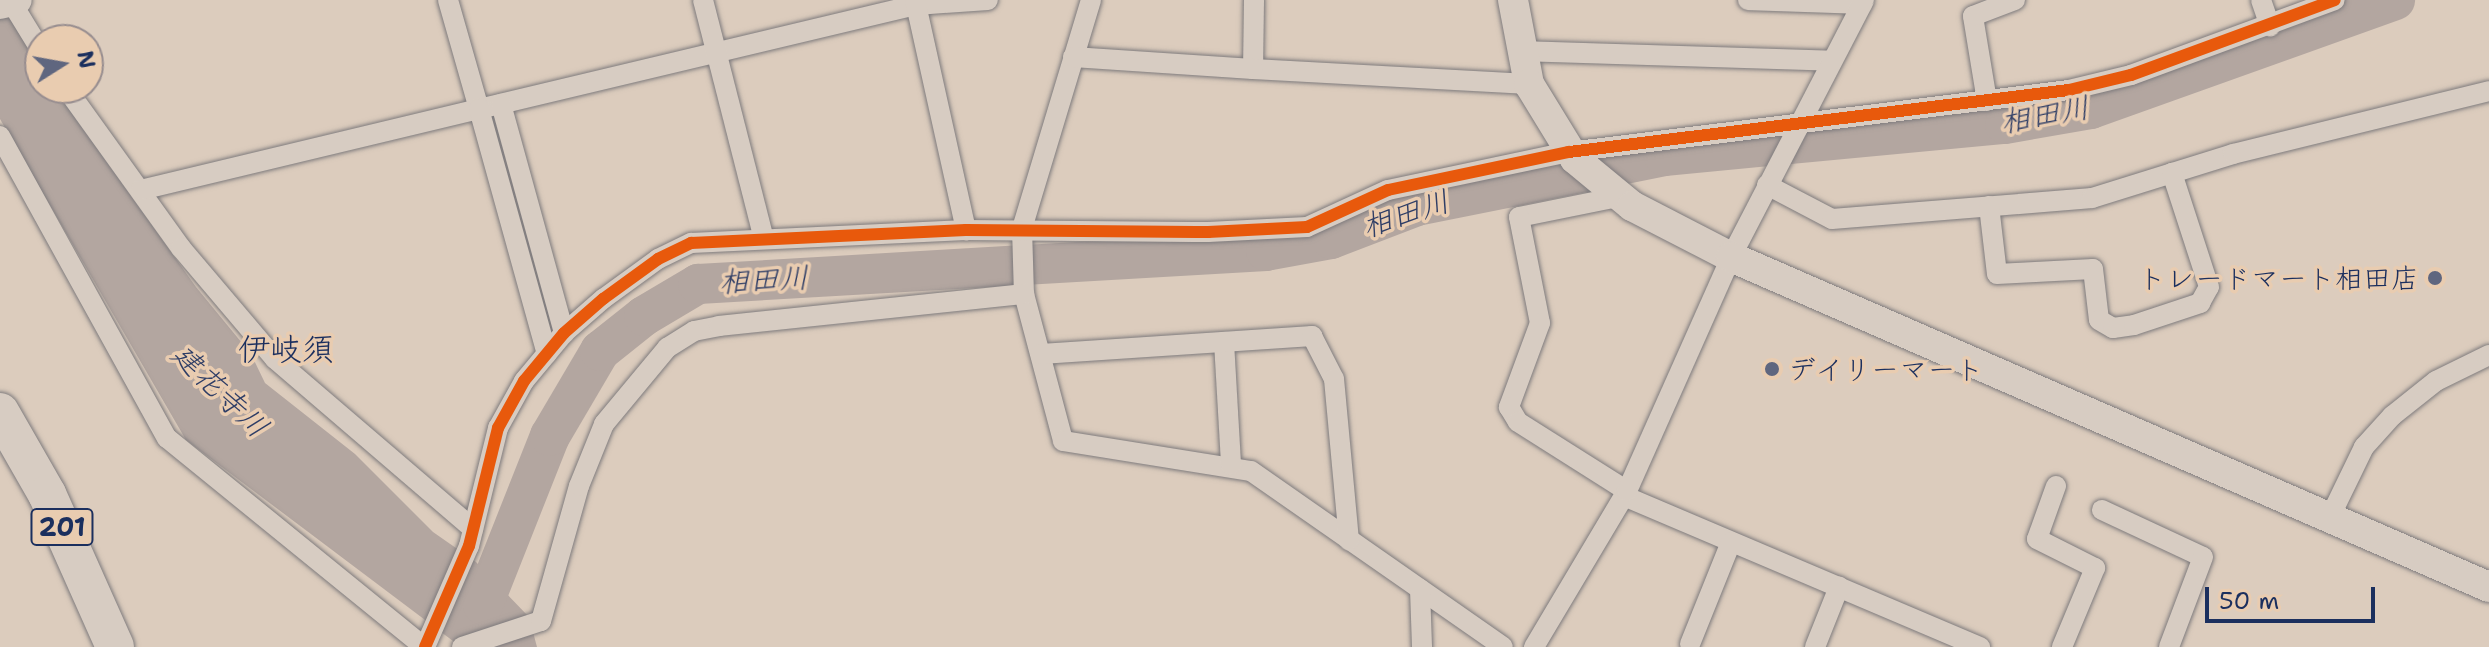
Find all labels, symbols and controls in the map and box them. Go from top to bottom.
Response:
north arrow [24,24,104,104]
text: N [70,48,102,71]
water label: 相田川 [1998,89,2092,141]
water label: 相田川 [1358,183,1454,245]
water label: 相田川 [718,260,810,300]
place label: トレードマート相田店 [2138,261,2419,295]
marker: トレードマート相田店 [2426,269,2444,287]
district label: 伊岐須 [238,330,334,368]
water label: 建花寺川 [164,336,276,446]
place label: デイリーマート [1788,352,1984,386]
marker: デイリーマート [1763,360,1781,378]
road number: 201 [30,505,94,549]
scale bar [2209,571,2379,621]
text: 50 m [2219,585,2279,617]

